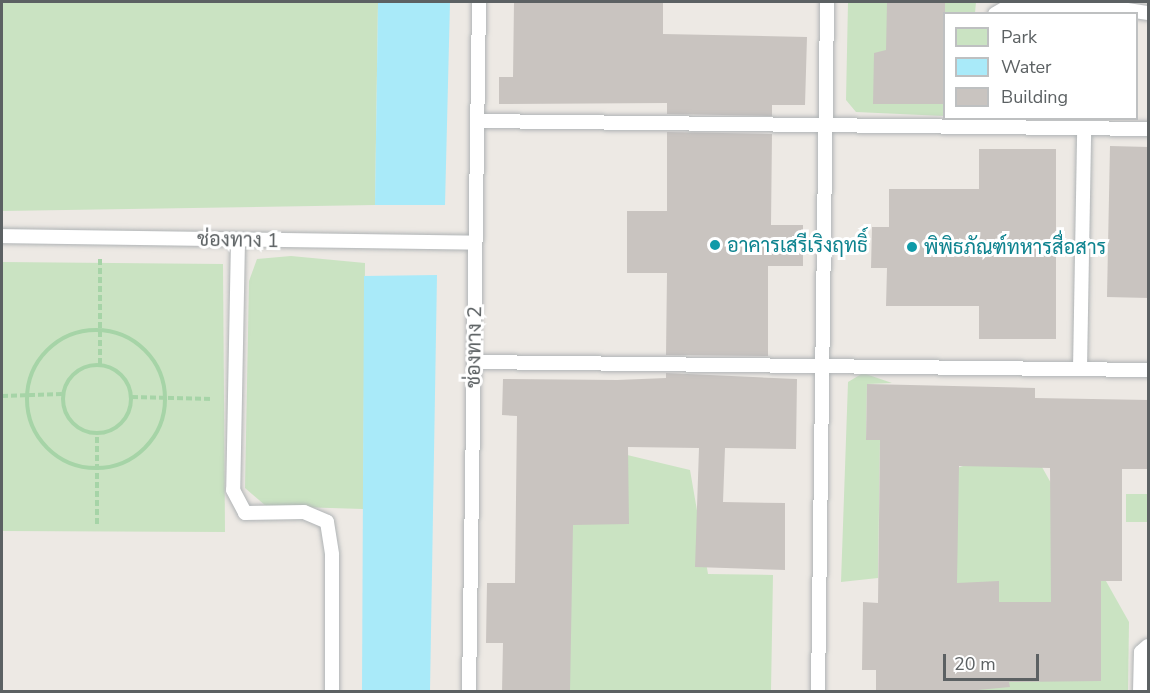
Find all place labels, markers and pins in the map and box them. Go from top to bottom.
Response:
place label: อาคารเสรีเริงฤทธิ์ [727,233,868,257]
place label: พิพิธภัณฑ์ทหารสื่อสาร [924,235,1106,259]
marker: อาคารเสรีเริงฤทธิ์ [708,238,722,252]
marker: พิพิธภัณฑ์ทหารสื่อสาร [905,240,919,254]

